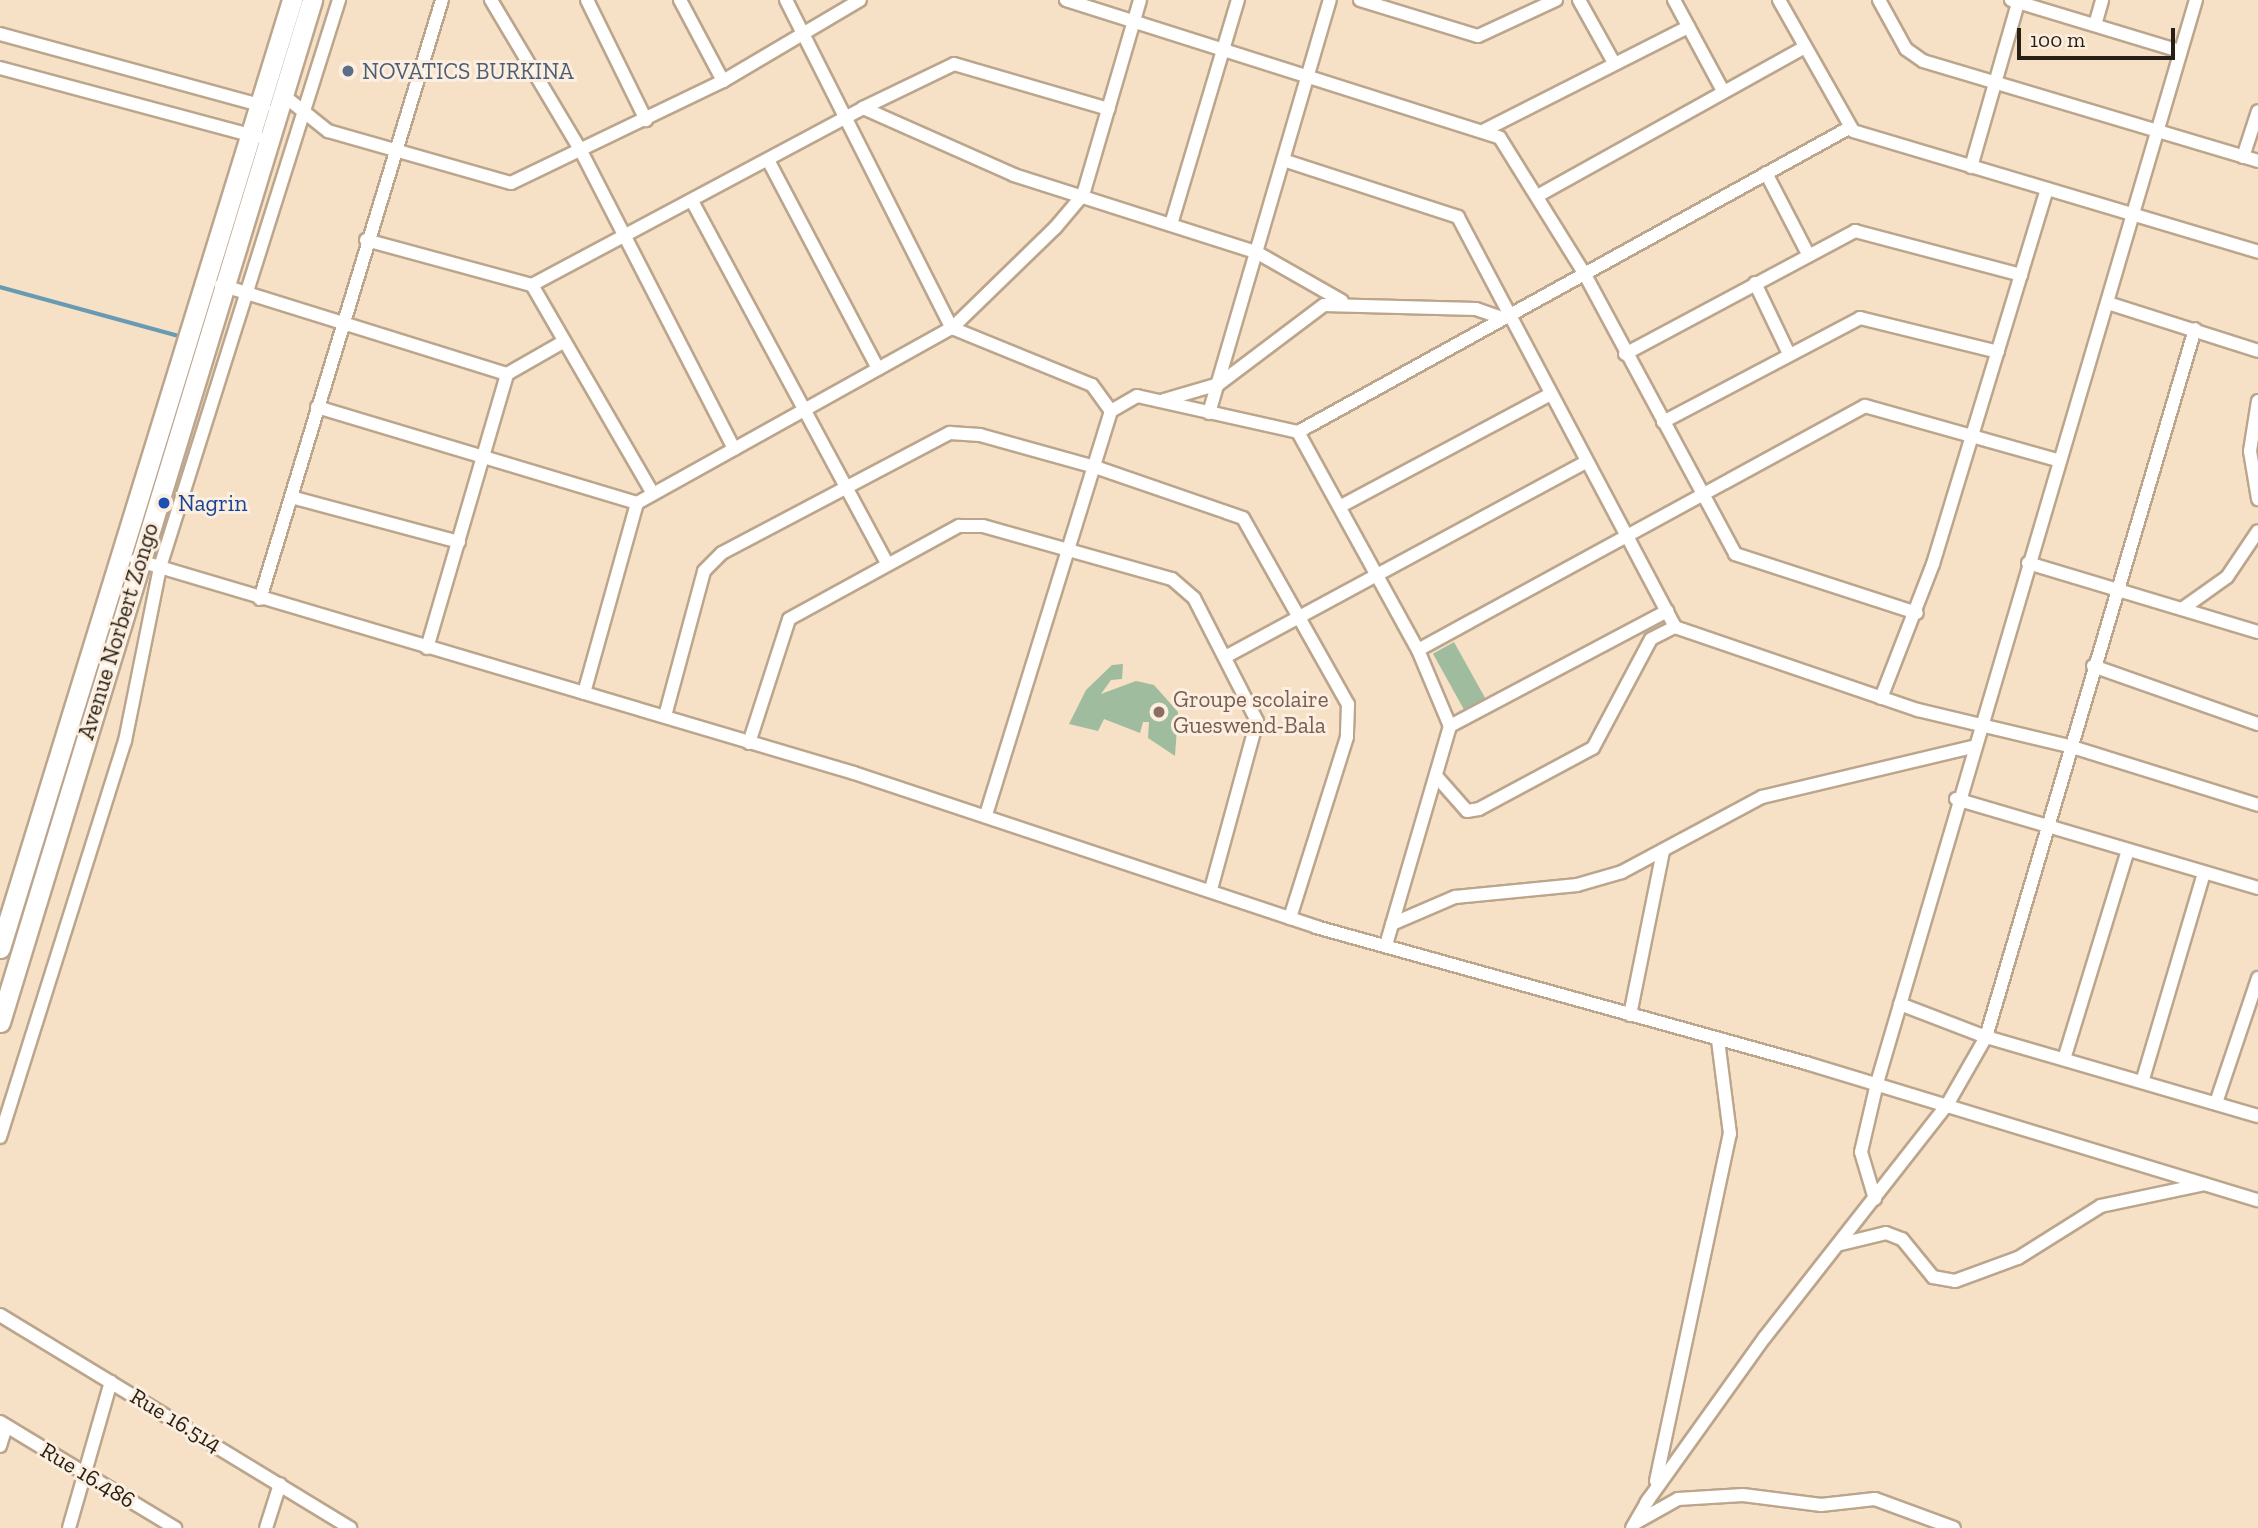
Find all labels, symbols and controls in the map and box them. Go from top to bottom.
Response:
scale bar [2020,14,2178,58]
text: 100 m [2030,27,2085,52]
place label: NOVATICS BURKINA [362,57,574,85]
marker: NOVATICS BURKINA [340,63,356,79]
place label: Nagrin [178,489,247,517]
marker: Nagrin [156,495,172,511]
street label: Avenue Norbert Zongo [72,519,164,743]
place label: Groupe scolaire Gueswend-Bala [1173,685,1329,739]
marker: Groupe scolaire Gueswend-Bala [1151,704,1167,720]
street label: Rue 16.514 [125,1382,227,1458]
street label: Rue 16.486 [36,1436,140,1514]

